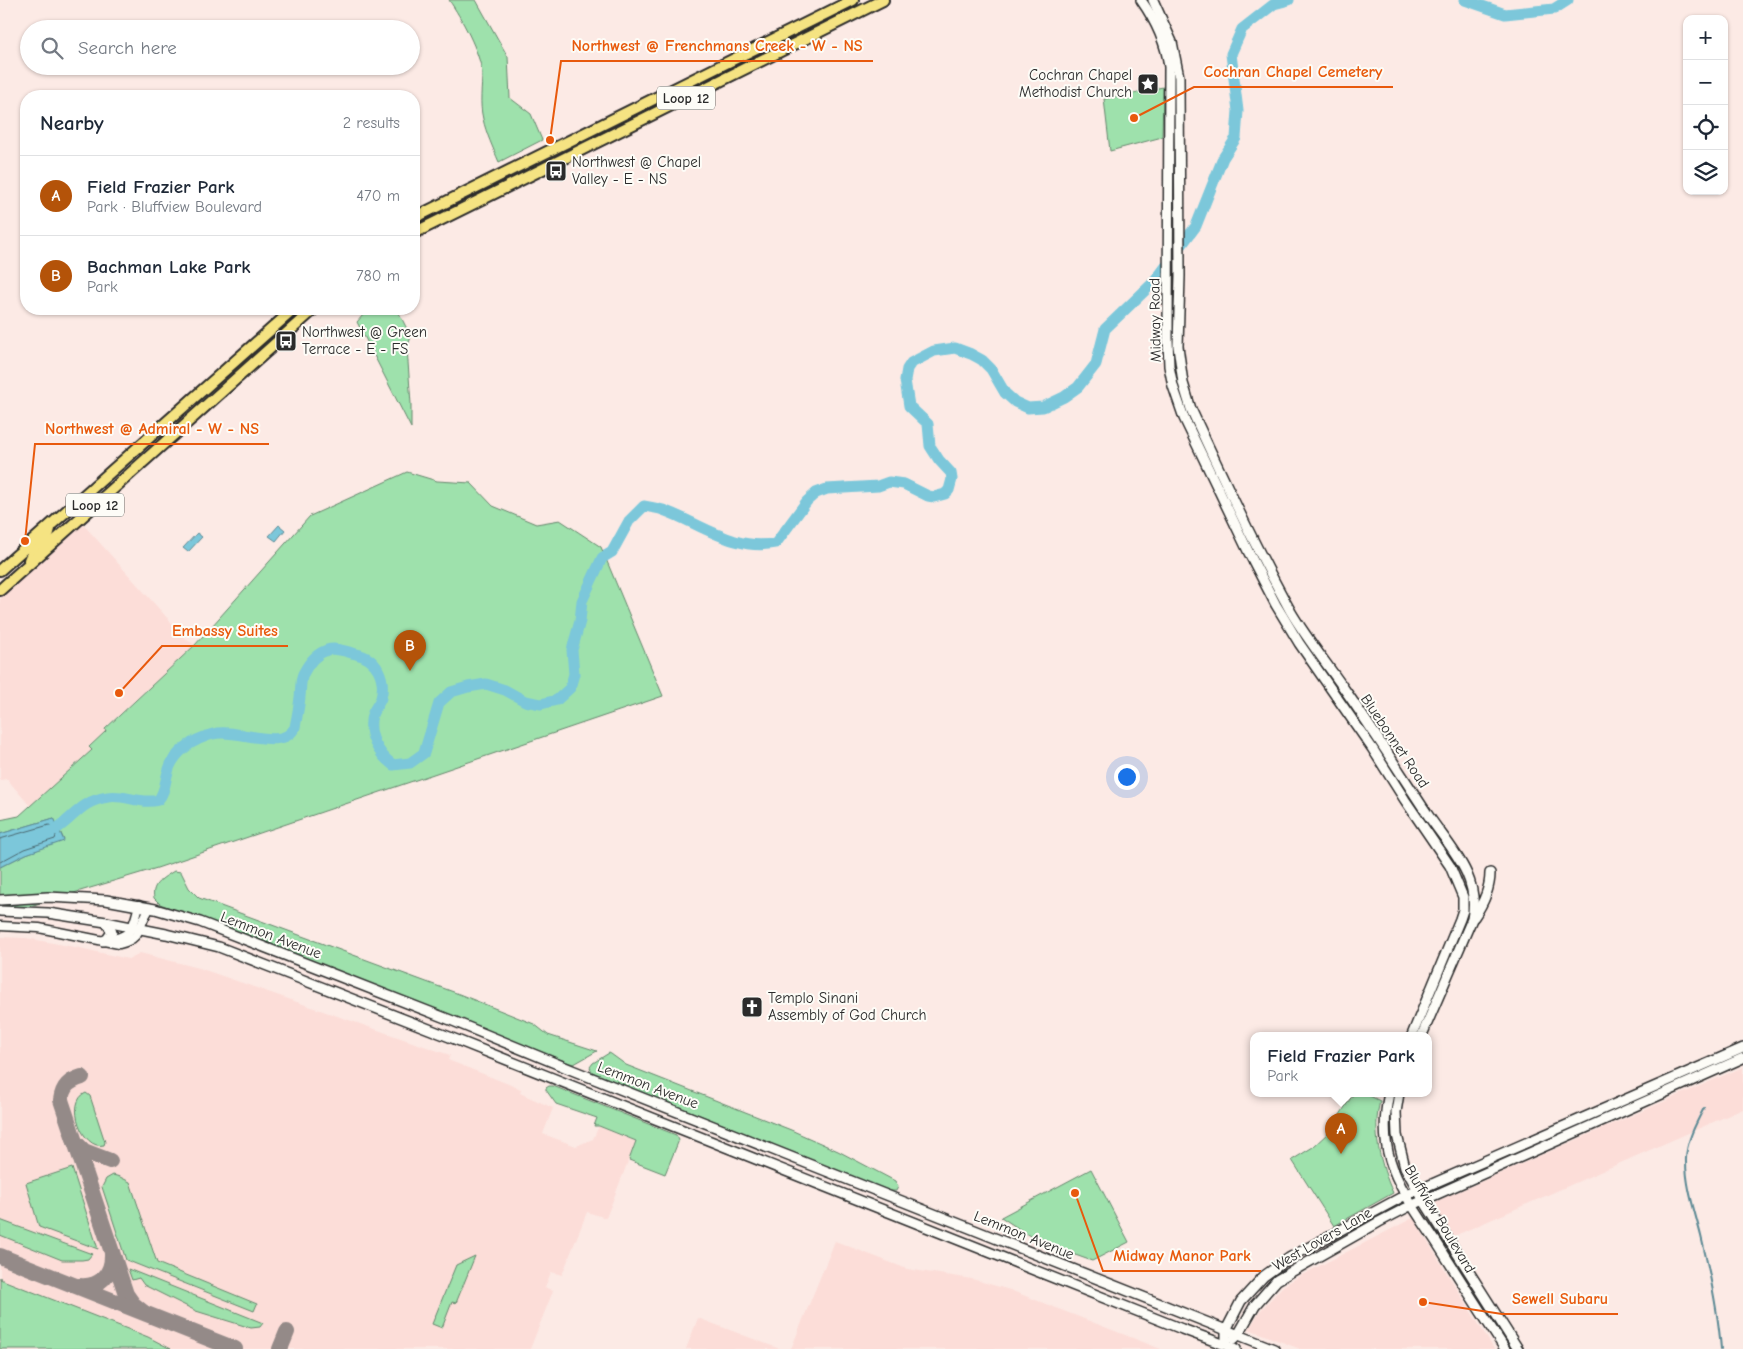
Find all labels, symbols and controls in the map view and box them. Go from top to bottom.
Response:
map controls [1683,15,1728,195]
button: + [1683,15,1728,60]
search box [20,20,420,75]
callout: Northwest @ Frenchmans Creek - W - NS [561,30,873,61]
icon: search [38,34,66,62]
text: Search here [78,37,177,59]
text: Northwest @ Frenchmans Creek - W - NS [571,37,863,55]
callout: Cochran Chapel Cemetery [1194,56,1393,87]
button: − [1683,60,1728,105]
text: Cochran Chapel Cemetery [1204,63,1383,81]
place label: Cochran Chapel Methodist Church [1019,66,1132,101]
place icon: Cochran Chapel Methodist Church [1136,72,1160,96]
road number: Loop 12 [657,86,715,110]
button: locate [1683,105,1728,150]
text: Nearby [40,111,104,135]
text: 2 results [343,114,400,132]
button: layers [1683,150,1728,195]
place label: Northwest @ Chapel Valley - E - NS [572,153,701,188]
bus stop icon: Northwest @ Chapel Valley - E - NS [544,159,568,183]
text: Field Frazier Park [87,176,235,198]
text: A [52,187,60,205]
text: 470 m [356,187,400,205]
text: Park · Bluffview Boulevard [87,198,262,216]
text: Bachman Lake Park [87,256,251,278]
text: B [51,267,61,285]
text: 780 m [356,267,400,285]
text: Park [87,278,118,296]
street label: Midway Road [1145,278,1165,362]
place label: Northwest @ Green Terrace - E - FS [302,323,427,358]
bus stop icon: Northwest @ Green Terrace - E - FS [274,329,298,353]
callout: Northwest @ Admiral - W - NS [35,413,269,444]
text: Northwest @ Admiral - W - NS [45,420,259,438]
road number: Loop 12 [66,494,124,516]
callout: Embassy Suites [162,615,288,646]
text: Embassy Suites [172,622,278,640]
pin: B [394,630,426,671]
street label: Bluebonnet Road [1357,691,1433,791]
your location [1114,764,1140,790]
street label: Lemmon Avenue [218,908,324,963]
place label: Templo Sinani Assembly of God Church [768,989,927,1024]
church icon: Templo Sinani Assembly of God Church [740,995,764,1019]
popup [1250,1032,1432,1097]
text: Field Frazier Park [1267,1045,1415,1067]
street label: Lemmon Avenue [595,1058,701,1113]
text: Park [1267,1067,1298,1085]
pin: A [1325,1113,1357,1154]
street label: Bluffview Boulevard [1401,1162,1479,1276]
street label: West Lovers Lane [1269,1203,1375,1275]
street label: Lemmon Avenue [971,1207,1077,1263]
callout: Midway Manor Park [1103,1240,1261,1271]
text: Midway Manor Park [1113,1247,1251,1265]
callout: Sewell Subaru [1502,1283,1618,1314]
text: Sewell Subaru [1512,1290,1608,1308]

